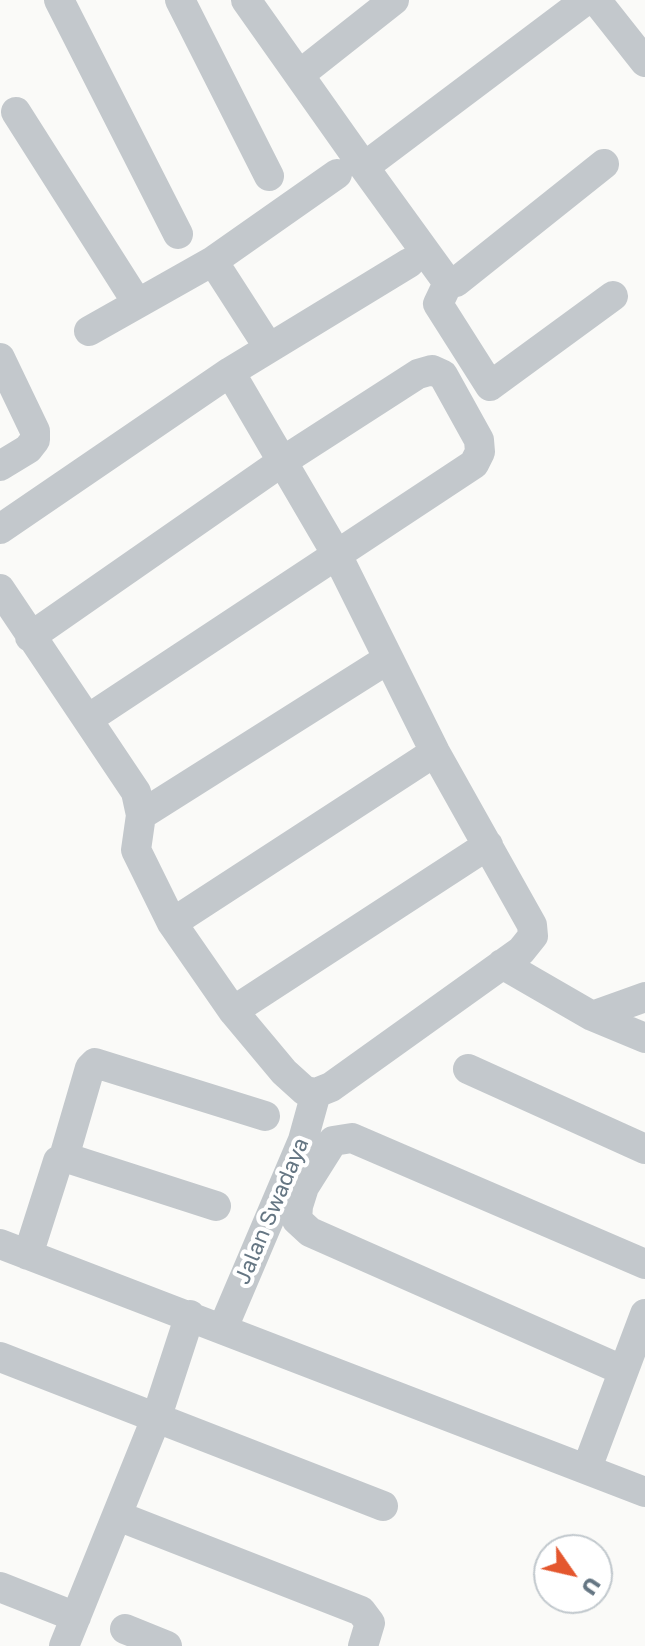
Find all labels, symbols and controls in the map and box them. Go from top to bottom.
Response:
street label: Jalan Swadaya [229,1134,315,1288]
north arrow [533,1534,613,1614]
text: U [576,1572,607,1601]

